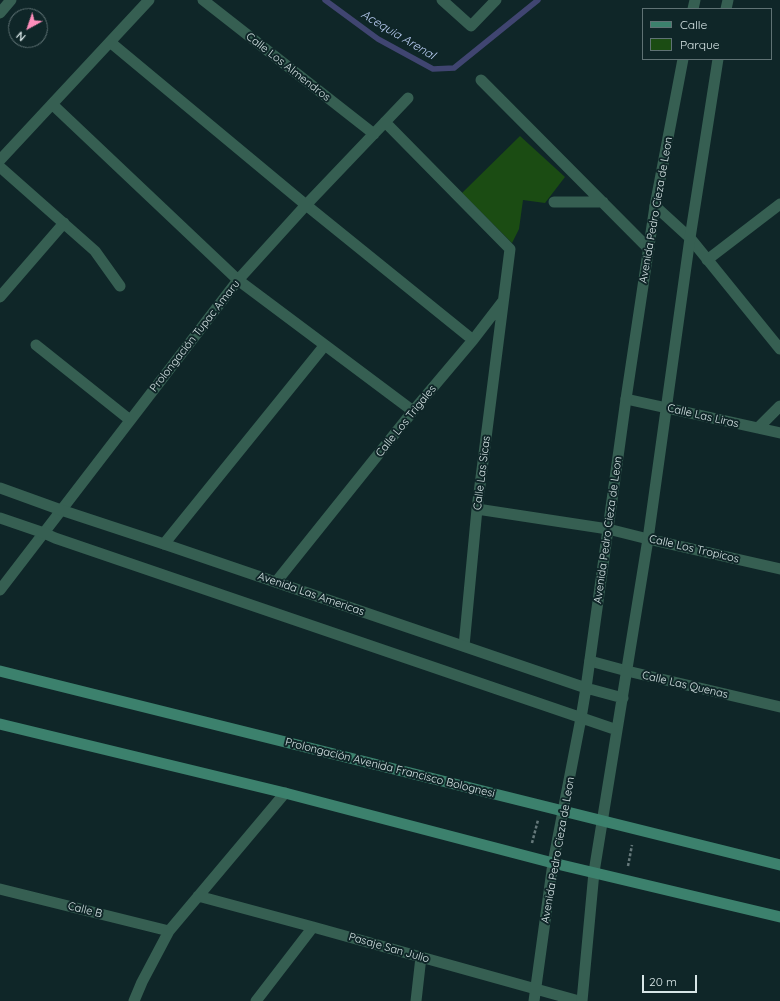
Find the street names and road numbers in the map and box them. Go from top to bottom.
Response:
street label: Calle Los Almendros [243,30,333,104]
street label: Avenida Pedro Cieza de Leon [637,136,675,284]
street label: Prolongación Tupac Amaru [147,278,243,394]
street label: Calle Los Trigales [373,382,439,460]
street label: Calle Las Liras [666,401,740,431]
street label: Calle Las Sicas [471,435,493,511]
street label: Avenida Pedro Cieza de Leon [591,456,625,604]
street label: Calle Los Tropicos [648,532,740,566]
street label: Avenida Las Americas [256,570,366,618]
street label: Calle Las Quenas [641,669,729,701]
street label: Prolongación Avenida Francisco Bolognesi [284,736,496,800]
street label: Avenida Pedro Cieza de Leon [539,776,577,924]
street label: Calle B [66,899,104,921]
street label: Pasaje San Julio [347,930,431,966]

